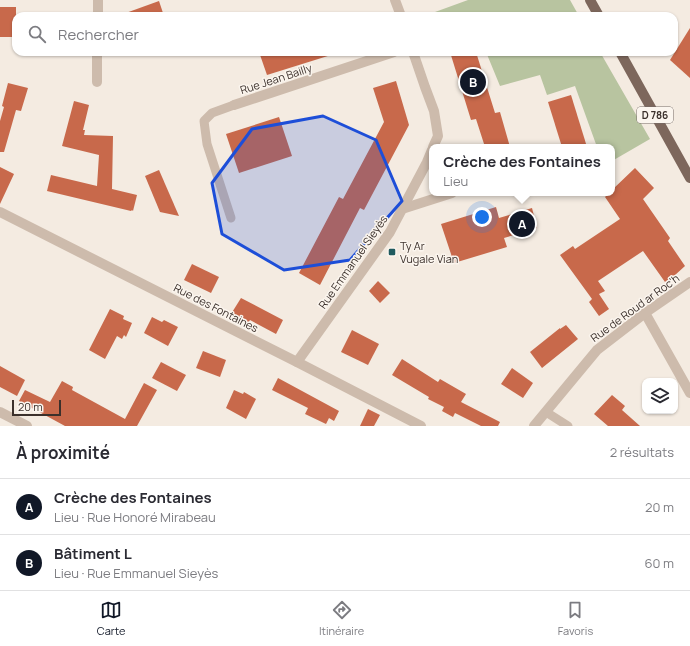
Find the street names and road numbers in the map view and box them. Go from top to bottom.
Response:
street label: Rue Jean Bailly [238,60,314,97]
road number: D 786 [637,107,673,123]
street label: Rue Emmanuel Sieyès [315,212,391,312]
street label: Rue de Roud ar Roc'h [587,270,682,345]
street label: Rue des Fontaines [171,280,261,335]

